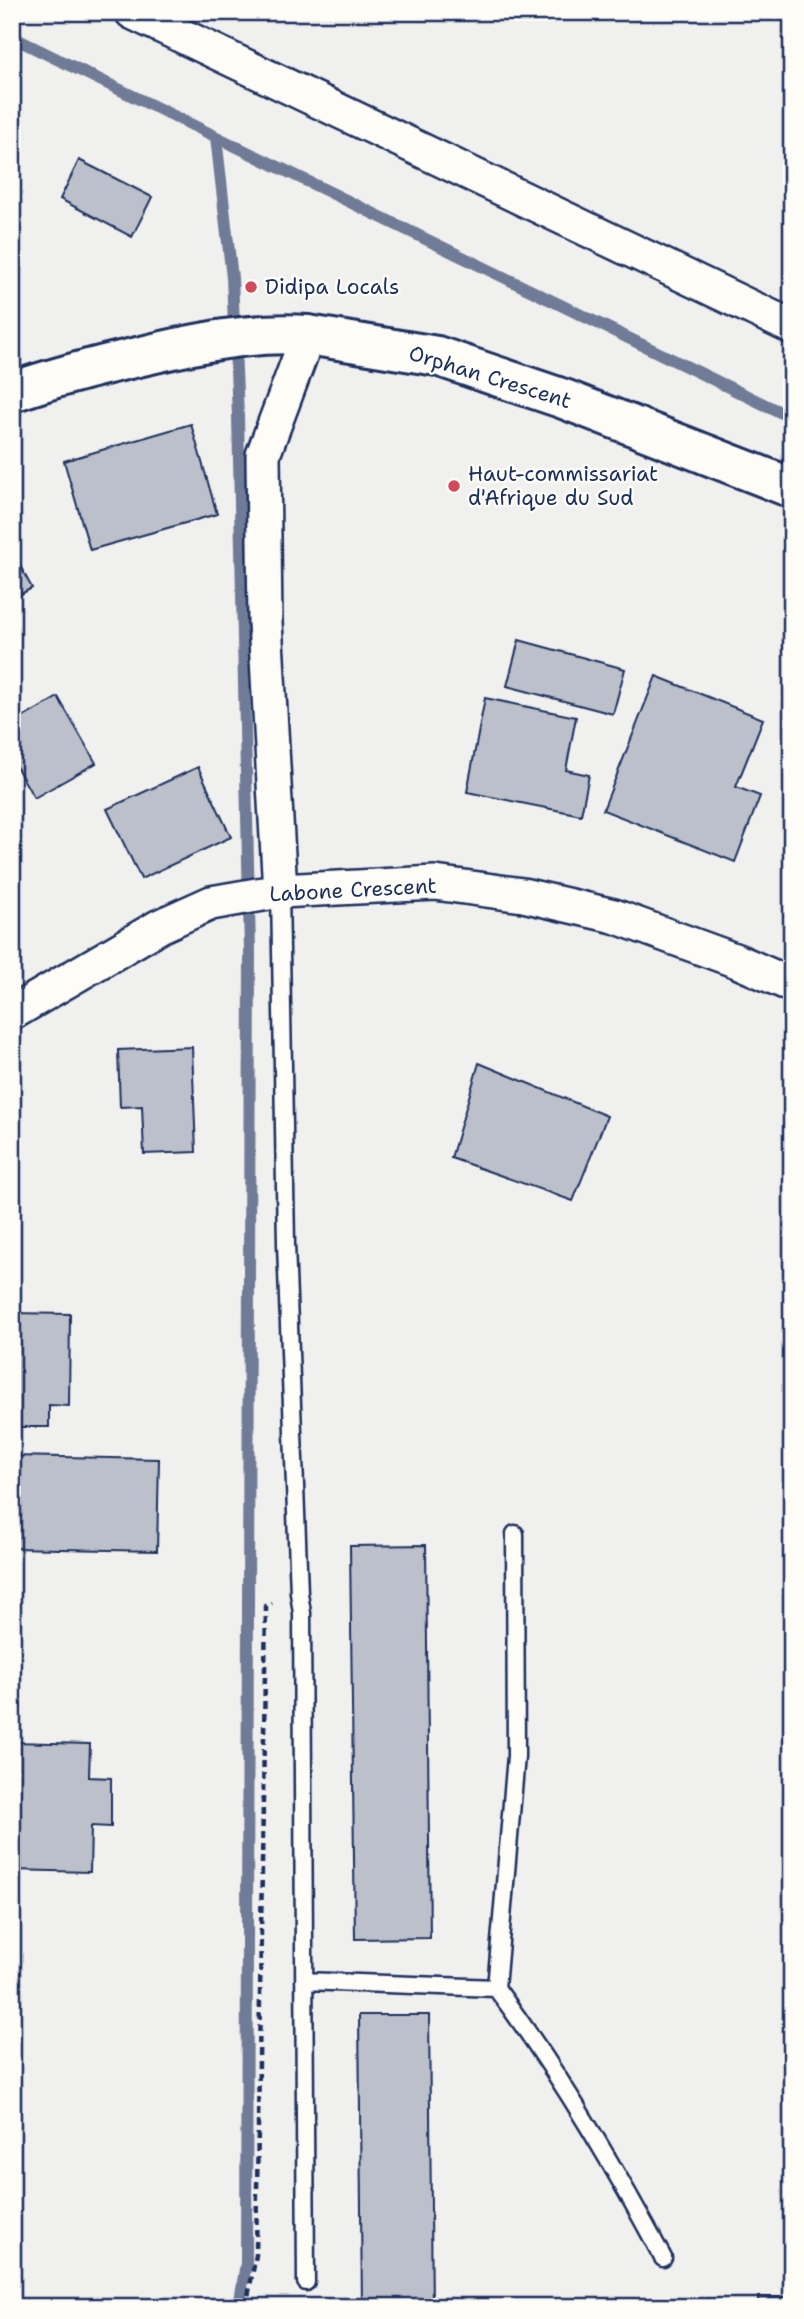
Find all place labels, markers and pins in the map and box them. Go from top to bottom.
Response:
place label: Didipa Locals [265,273,399,301]
marker: Didipa Locals [243,279,259,295]
place label: Haut-commissariat d'Afrique du Sud [468,460,658,512]
marker: Haut-commissariat d'Afrique du Sud [446,478,462,494]

